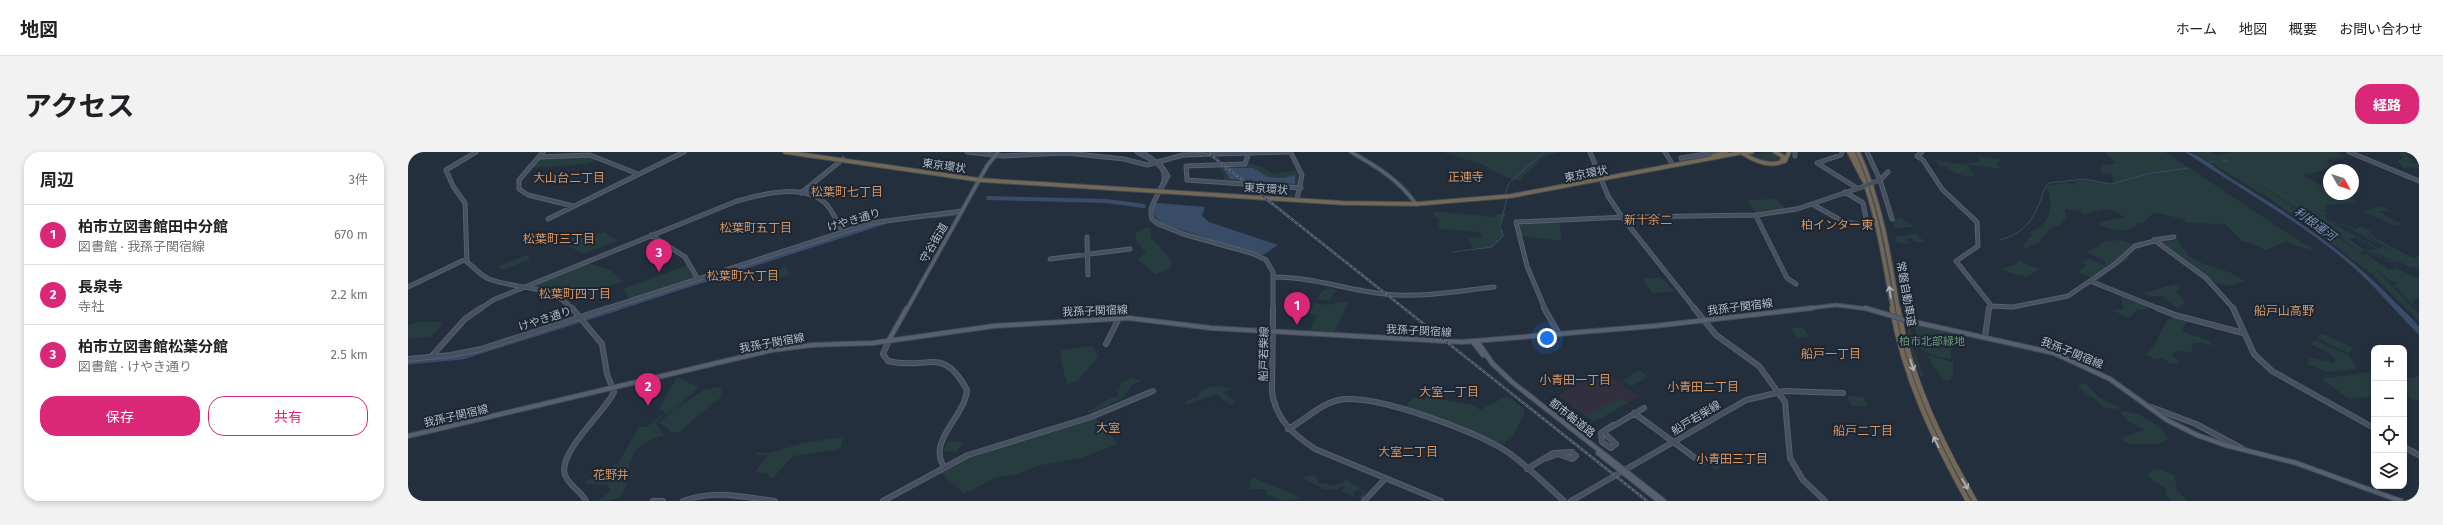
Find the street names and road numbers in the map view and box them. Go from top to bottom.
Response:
street label: 東京環状 [921,157,968,176]
street label: 東京環状 [1563,163,1610,185]
street label: 東京環状 [1244,181,1289,197]
street label: けやき通り [826,206,882,234]
street label: 守谷街道 [917,221,951,265]
street label: 常磐自動車道 [1894,260,1918,328]
street label: 我孫子関宿線 [1706,297,1774,317]
street label: 我孫子関宿線 [1062,303,1128,319]
street label: けやき通り [517,304,573,334]
street label: 我孫子関宿線 [1386,323,1452,339]
street label: 船戸若柴線 [1257,326,1271,382]
street label: 我孫子関宿線 [738,331,806,355]
street label: 我孫子関宿線 [2039,335,2105,371]
street label: 都市軸道路 [1546,396,1598,440]
street label: 船戸若柴線 [1669,398,1723,438]
street label: 我孫子関宿線 [422,402,490,430]

